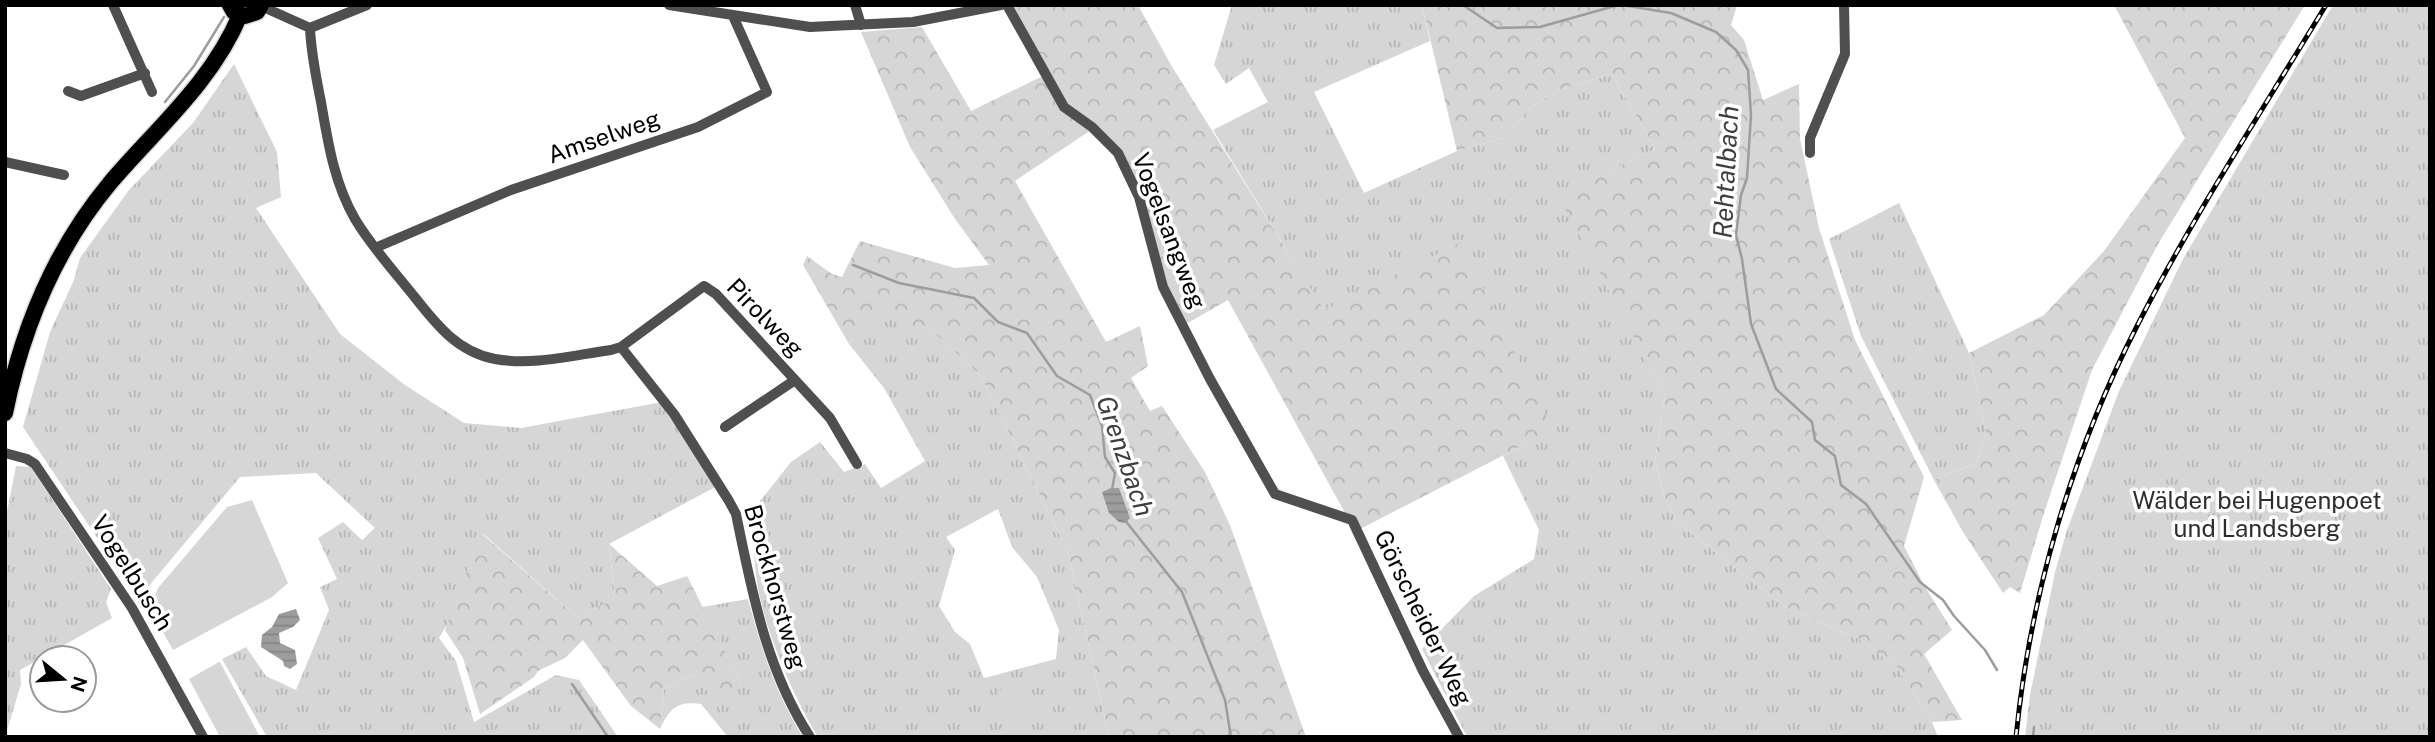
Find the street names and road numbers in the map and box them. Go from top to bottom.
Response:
street label: Amselweg [544,104,664,168]
street label: Vogelsangweg [1127,149,1213,313]
street label: Pirolweg [722,272,810,362]
street label: Brockhorstweg [739,501,813,672]
street label: Vogelbusch [86,510,179,635]
street label: Görscheider Weg [1369,525,1479,710]

